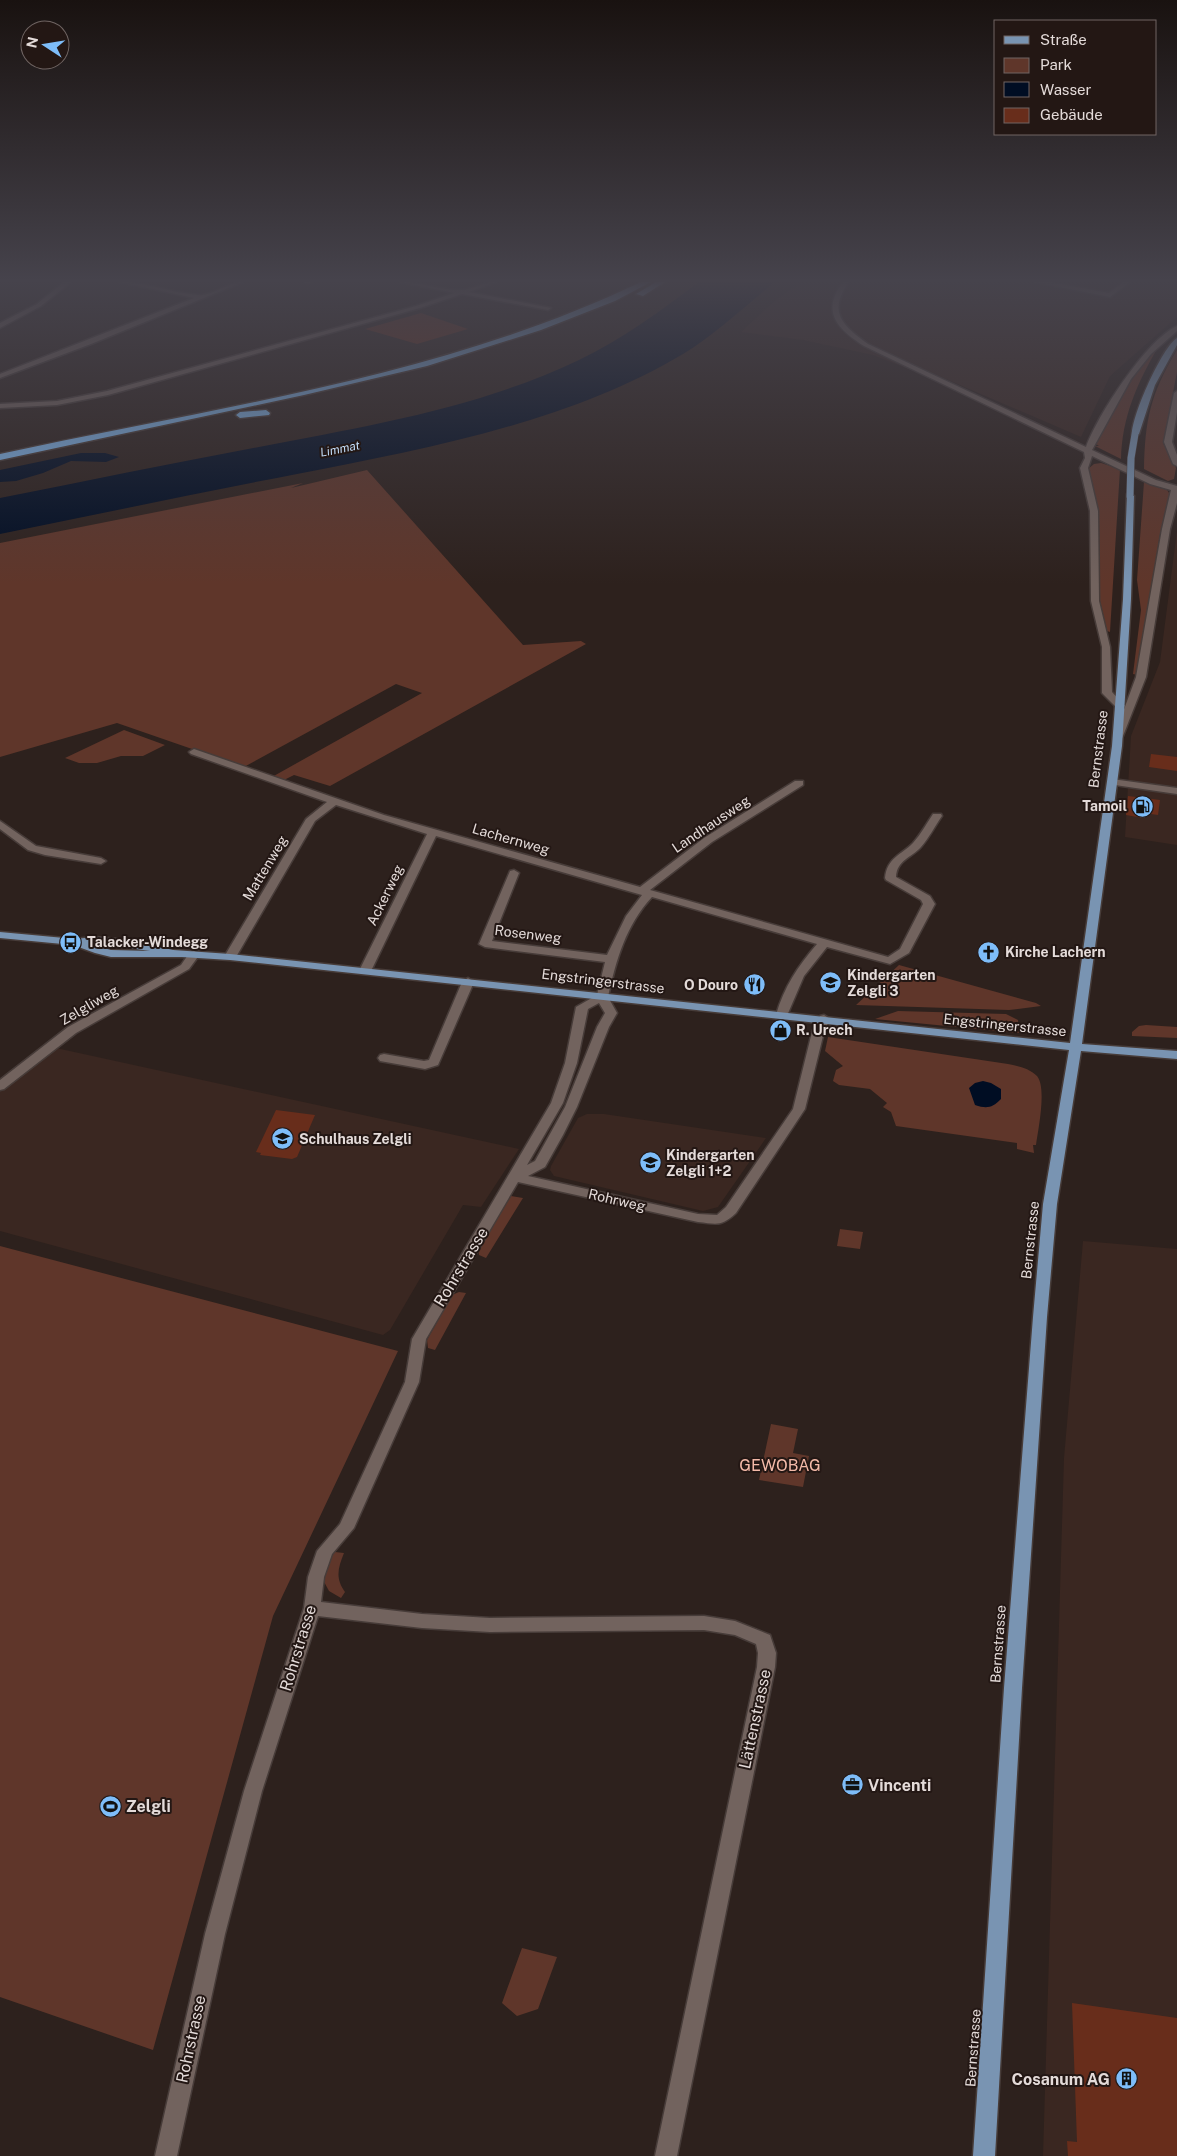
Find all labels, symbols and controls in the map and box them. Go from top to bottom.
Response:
north arrow [20,20,70,70]
legend [994,20,1157,135]
text: Straße [1040,31,1087,48]
text: N [23,35,41,49]
text: Park [1040,56,1072,73]
text: Wasser [1040,81,1092,98]
text: Gebäude [1040,106,1103,123]
water label: Limmat [319,438,362,460]
street label: Bernstrasse [1085,709,1111,789]
street label: Landhausweg [669,792,753,856]
fuel station icon: Tamoil [1131,794,1155,818]
place label: Tamoil [1082,798,1127,814]
street label: Lachernweg [470,820,552,858]
street label: Mattenweg [239,832,291,903]
street label: Ackerweg [363,862,407,928]
street label: Rosenweg [494,922,563,946]
bus stop icon: Talacker-Windegg [59,930,83,954]
place label: Talacker-Windegg [87,934,208,950]
church icon: Kirche Lachern [977,940,1001,964]
place label: Kirche Lachern [1005,944,1106,960]
street label: Engstringerstrasse [541,966,665,996]
place label: Kindergarten Zelgli 3 [847,967,936,999]
school or university icon: Kindergarten Zelgli 3 [819,971,843,995]
restaurant icon: O Douro [742,973,766,997]
place label: O Douro [684,977,738,993]
street label: Zelgliweg [57,982,121,1028]
street label: Engstringerstrasse [943,1011,1067,1039]
shop icon: R. Urech [768,1018,792,1042]
place label: R. Urech [796,1022,852,1038]
school or university icon: Schulhaus Zelgli [271,1127,295,1151]
place label: Schulhaus Zelgli [299,1131,411,1147]
place label: Kindergarten Zelgli 1+2 [666,1147,755,1179]
school or university icon: Kindergarten Zelgli 1+2 [638,1151,662,1175]
street label: Rohrweg [587,1186,647,1214]
street label: Bernstrasse [1018,1200,1042,1280]
street label: Rohrstrasse [430,1224,492,1310]
park label: GEWOBAG [739,1456,821,1475]
street label: Rohrstrasse [276,1603,320,1693]
street label: Bernstrasse [987,1604,1009,1684]
street label: Lättenstrasse [735,1668,775,1770]
office icon: Vincenti [840,1773,864,1797]
place label: Vincenti [868,1776,931,1795]
sports icon: Zelgli [98,1794,122,1818]
place label: Zelgli [126,1797,171,1816]
street label: Rohrstrasse [172,1993,210,2085]
street label: Bernstrasse [962,2008,984,2088]
building icon: Cosanum AG [1114,2067,1138,2091]
place label: Cosanum AG [1012,2070,1110,2089]

